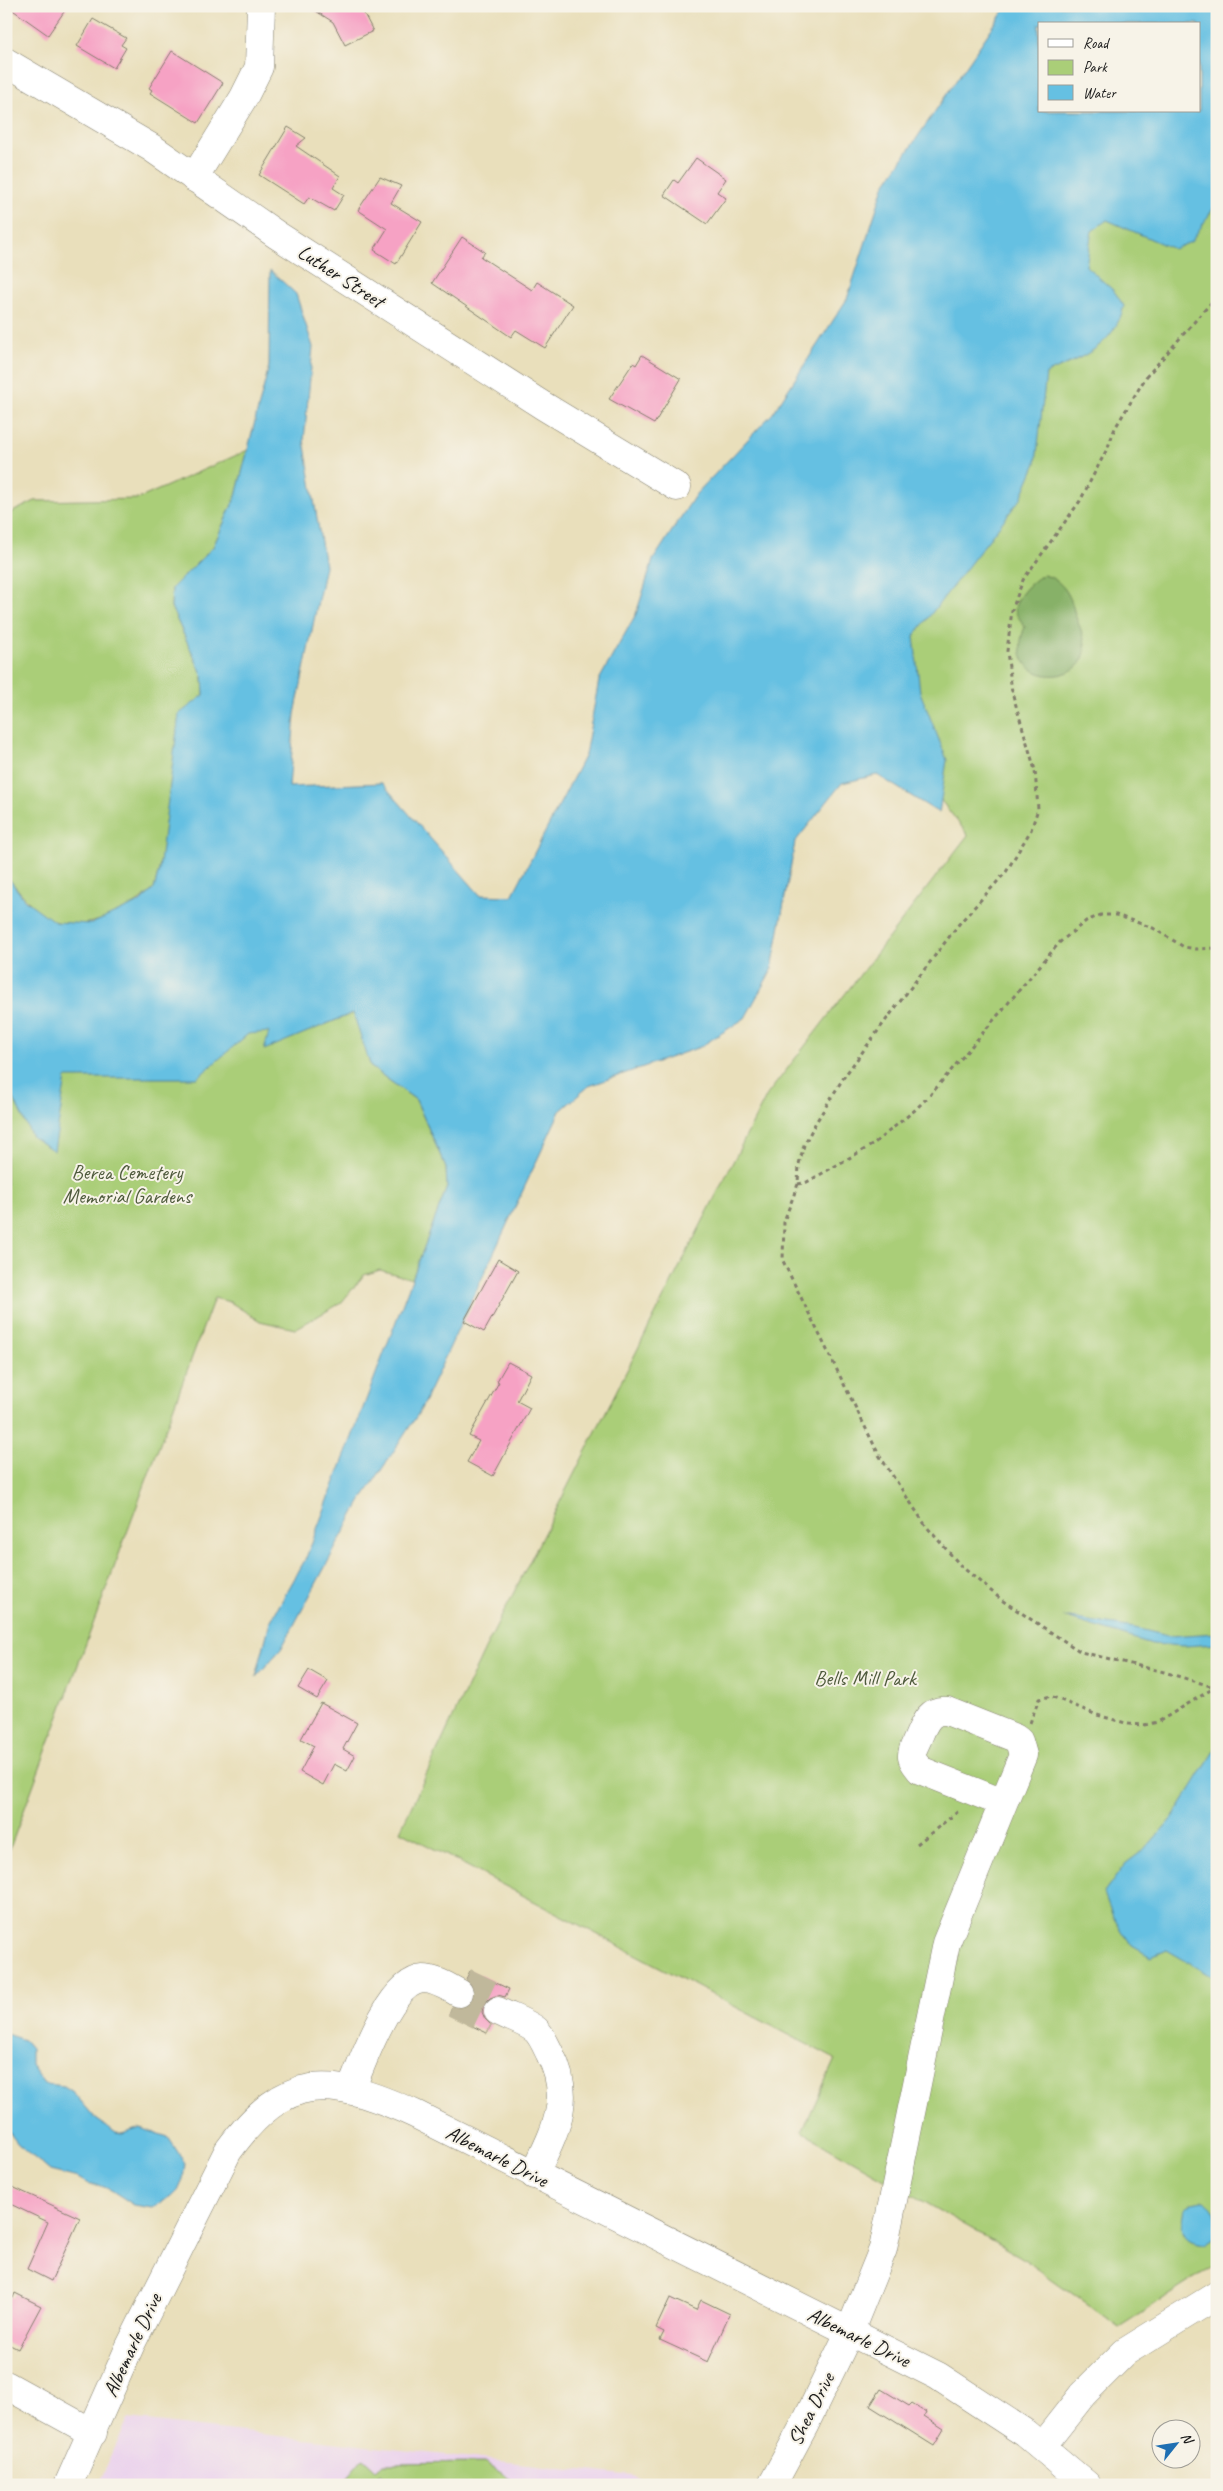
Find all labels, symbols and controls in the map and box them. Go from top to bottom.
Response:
legend [1038,22,1200,112]
text: Road [1083,34,1110,53]
text: Park [1083,58,1108,77]
text: Water [1083,84,1117,103]
street label: Luther Street [293,239,392,315]
park label: Berea Cemetery Memorial Gardens [63,1159,193,1209]
park label: Bells Mill Park [814,1665,918,1691]
street label: Albemarle Drive [442,2119,553,2193]
street label: Albemarle Drive [97,2288,168,2401]
street label: Albemarle Drive [803,2301,916,2373]
street label: Shea Drive [782,2366,841,2450]
north arrow [1150,2418,1200,2468]
text: N [1177,2430,1198,2448]

